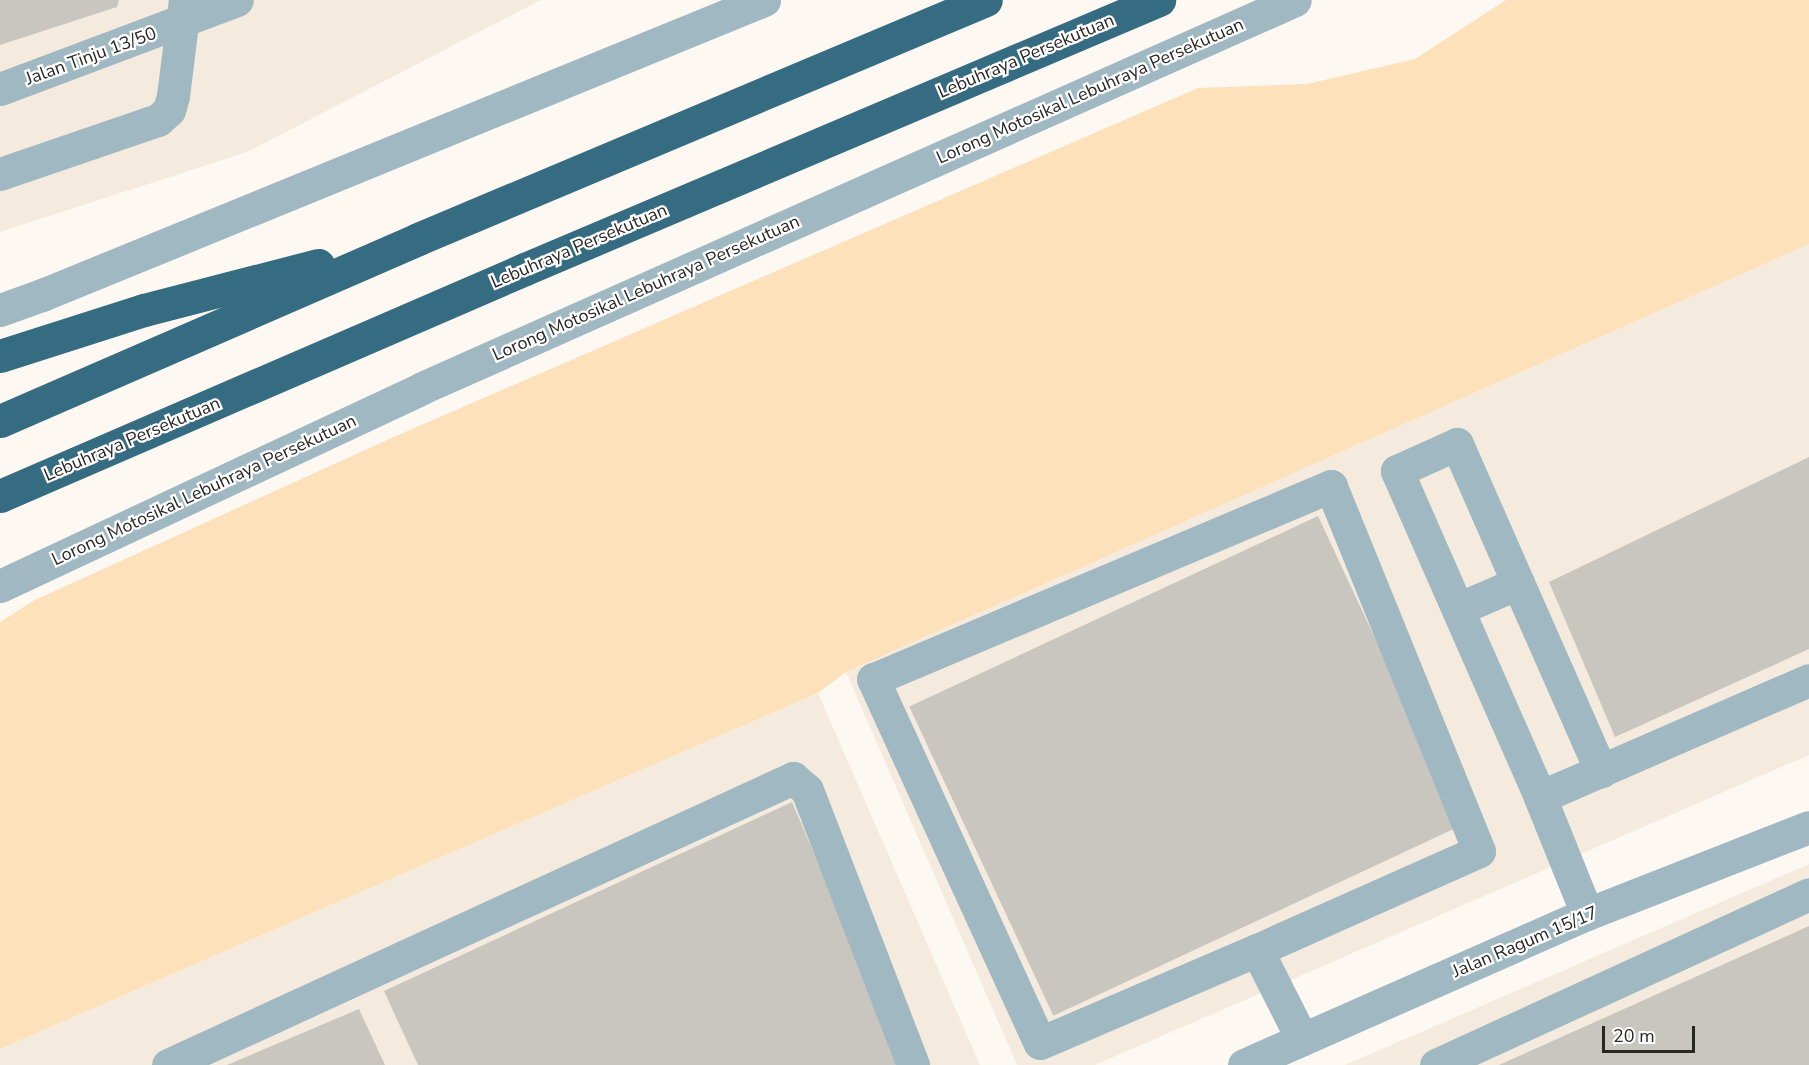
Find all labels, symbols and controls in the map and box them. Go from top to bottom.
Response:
street label: Lebuhraya Persekutuan [935,9,1117,103]
street label: Lorong Motosikal Lebuhraya Persekutuan [933,13,1247,169]
street label: Jalan Tinju 13/50 [23,22,159,90]
street label: Lebuhraya Persekutuan [488,199,670,293]
street label: Lorong Motosikal Lebuhraya Persekutuan [489,210,803,366]
street label: Lebuhraya Persekutuan [41,392,223,486]
street label: Lorong Motosikal Lebuhraya Persekutuan [48,410,360,570]
street label: Jalan Ragum 15/17 [1449,902,1601,982]
scale bar [1605,1014,1698,1052]
text: 20 m [1613,1024,1655,1048]

